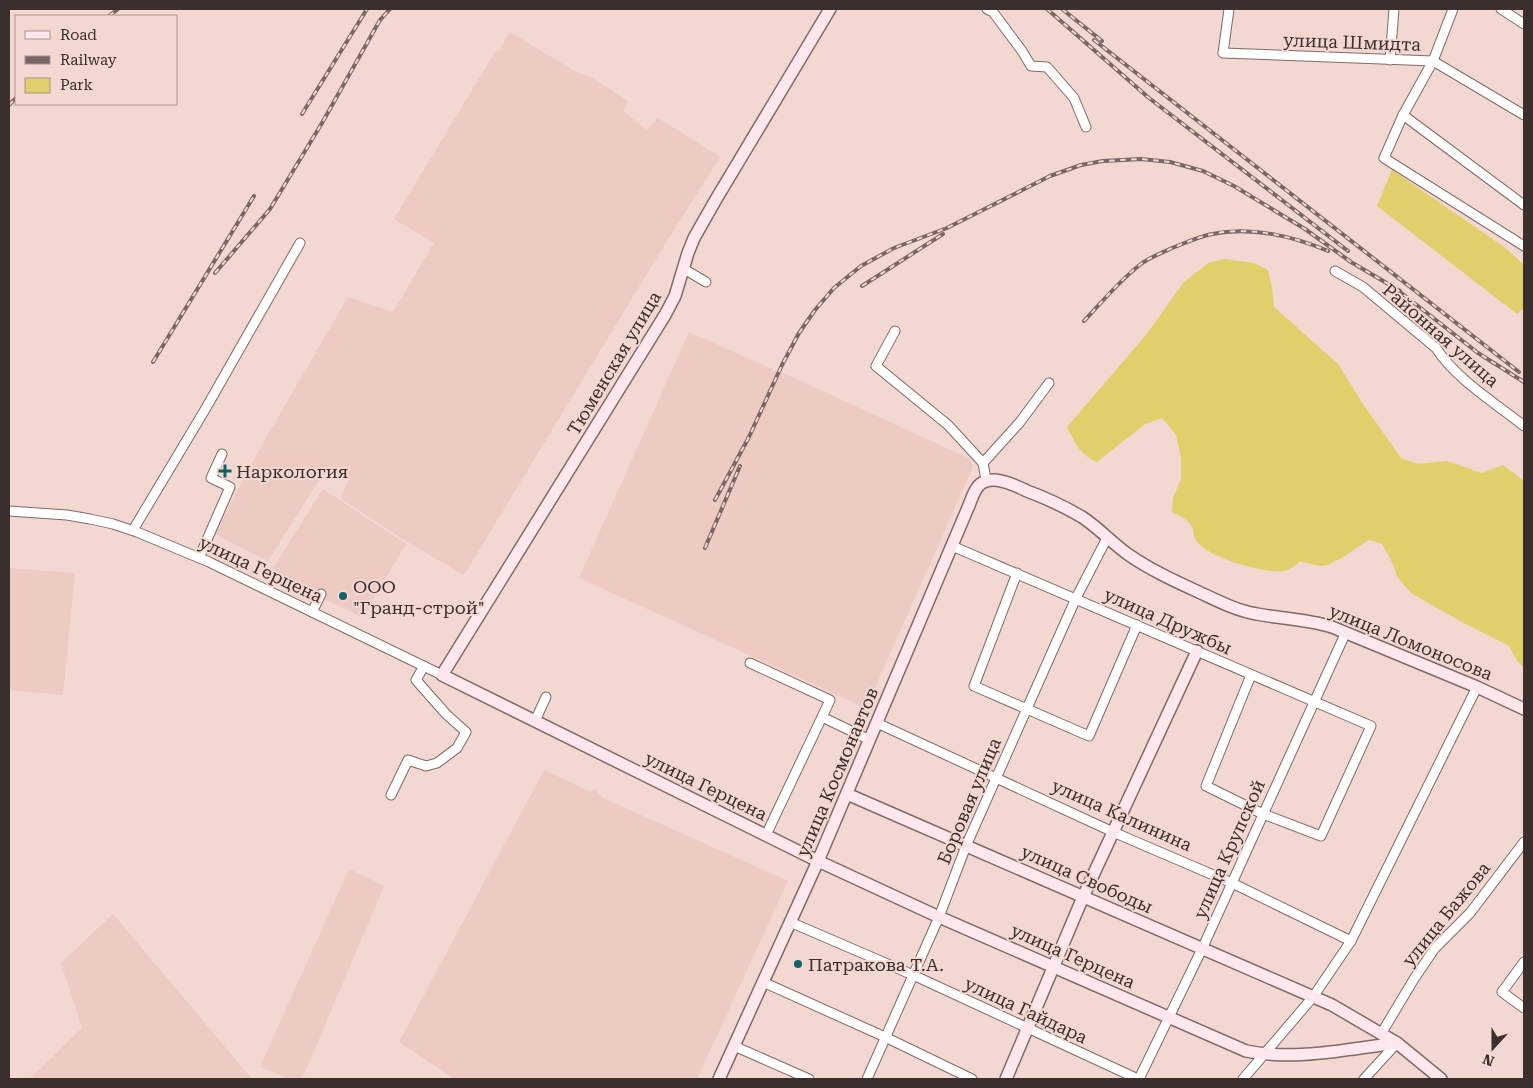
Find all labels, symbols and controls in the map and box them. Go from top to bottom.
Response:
legend [15,15,178,105]
text: Road [60,26,97,44]
street label: улица Шмидта [1283,29,1421,55]
text: Railway [60,51,117,69]
text: Park [60,76,94,94]
street label: Районная улица [1379,279,1503,391]
street label: Тюменская улица [563,287,665,439]
place label: Наркология [236,461,348,482]
marker: Наркология [218,464,232,478]
street label: улица Герцена [196,531,326,607]
place label: ООО "Гранд-строй" [353,576,485,618]
street label: улица Дружбы [1101,583,1235,659]
marker: ООО "Гранд-строй" [337,590,349,602]
street label: улица Ломоносова [1326,600,1496,684]
street label: улица Космонавтов [792,684,882,860]
street label: Боровая улица [933,734,1005,867]
street label: улица Герцена [641,747,771,825]
street label: улица Калинина [1049,775,1196,855]
street label: улица Крупской [1189,776,1269,922]
street label: улица Свободы [1018,841,1156,918]
street label: улица Бажова [1398,858,1495,970]
street label: улица Герцена [1008,919,1138,993]
place label: Патракова Т.А. [808,954,944,975]
marker: Патракова Т.А. [792,958,804,970]
street label: улица Гайдара [961,972,1091,1048]
north arrow [1468,1023,1518,1073]
text: N [1480,1051,1496,1070]

